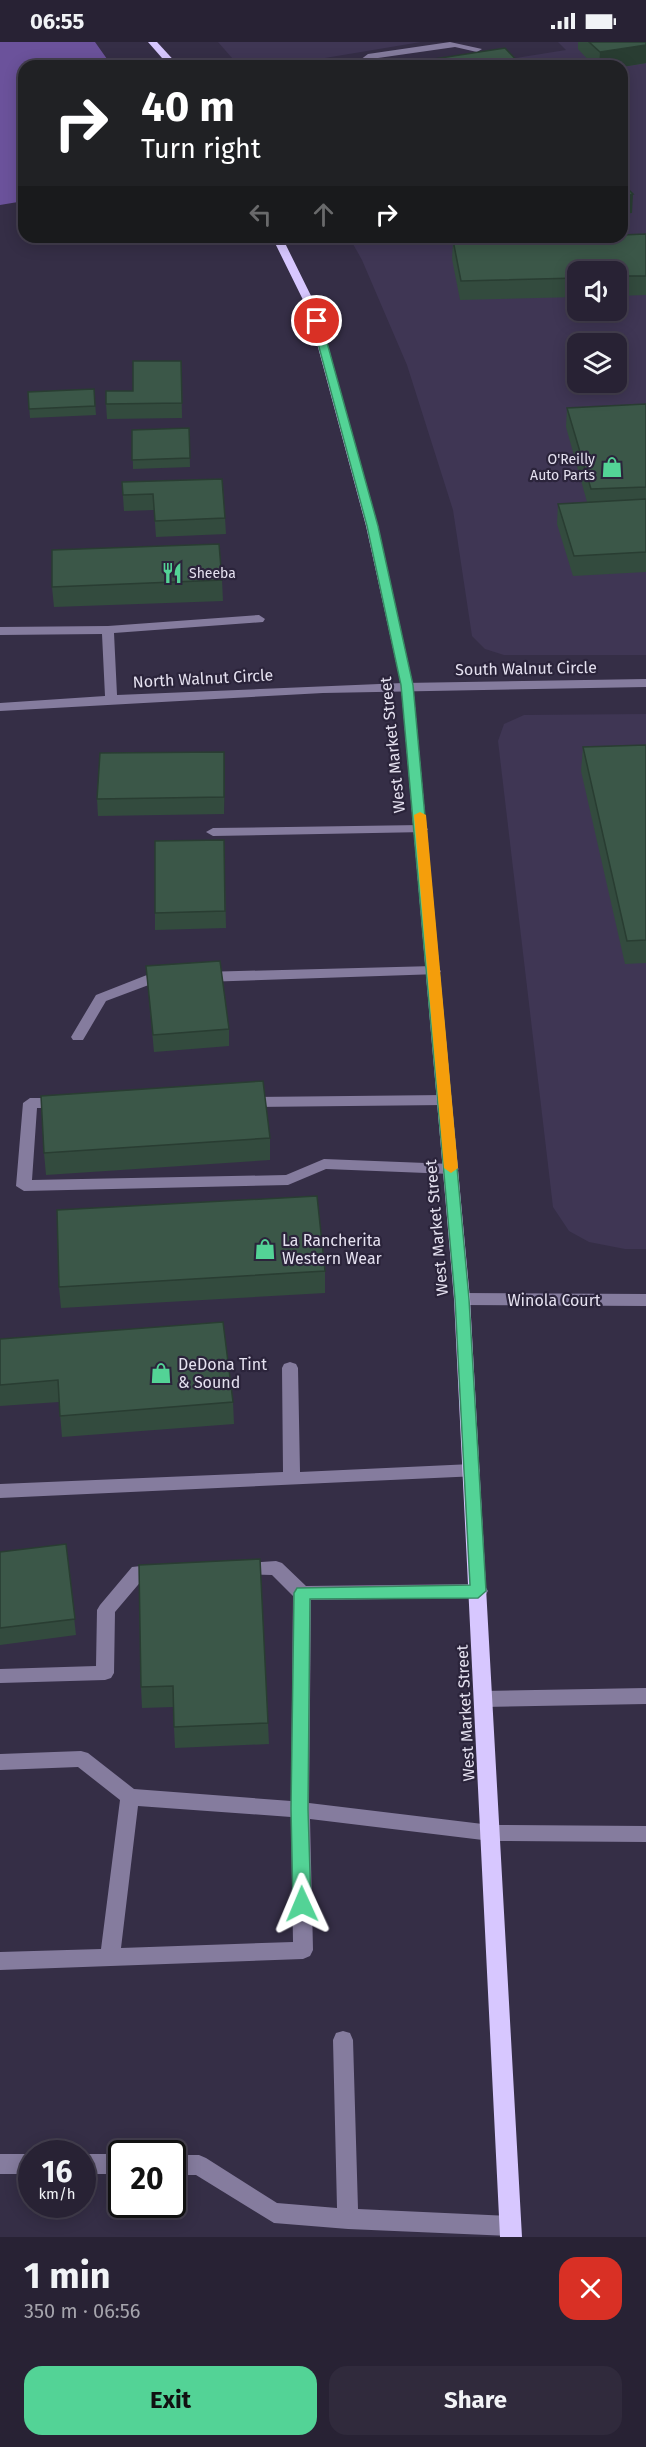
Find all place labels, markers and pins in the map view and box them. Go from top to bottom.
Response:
pin [291,295,342,346]
place label: O'Reilly Auto Parts [530,451,595,484]
shop icon: O'Reilly Auto Parts [600,455,624,479]
restaurant icon: Sheeba [160,561,184,585]
place label: Sheeba [189,565,236,582]
place label: La Rancherita Western Wear [282,1231,383,1268]
shop icon: La Rancherita Western Wear [253,1237,277,1261]
place label: DeDona Tint & Sound [178,1355,267,1392]
shop icon: DeDona Tint & Sound [149,1361,173,1385]

